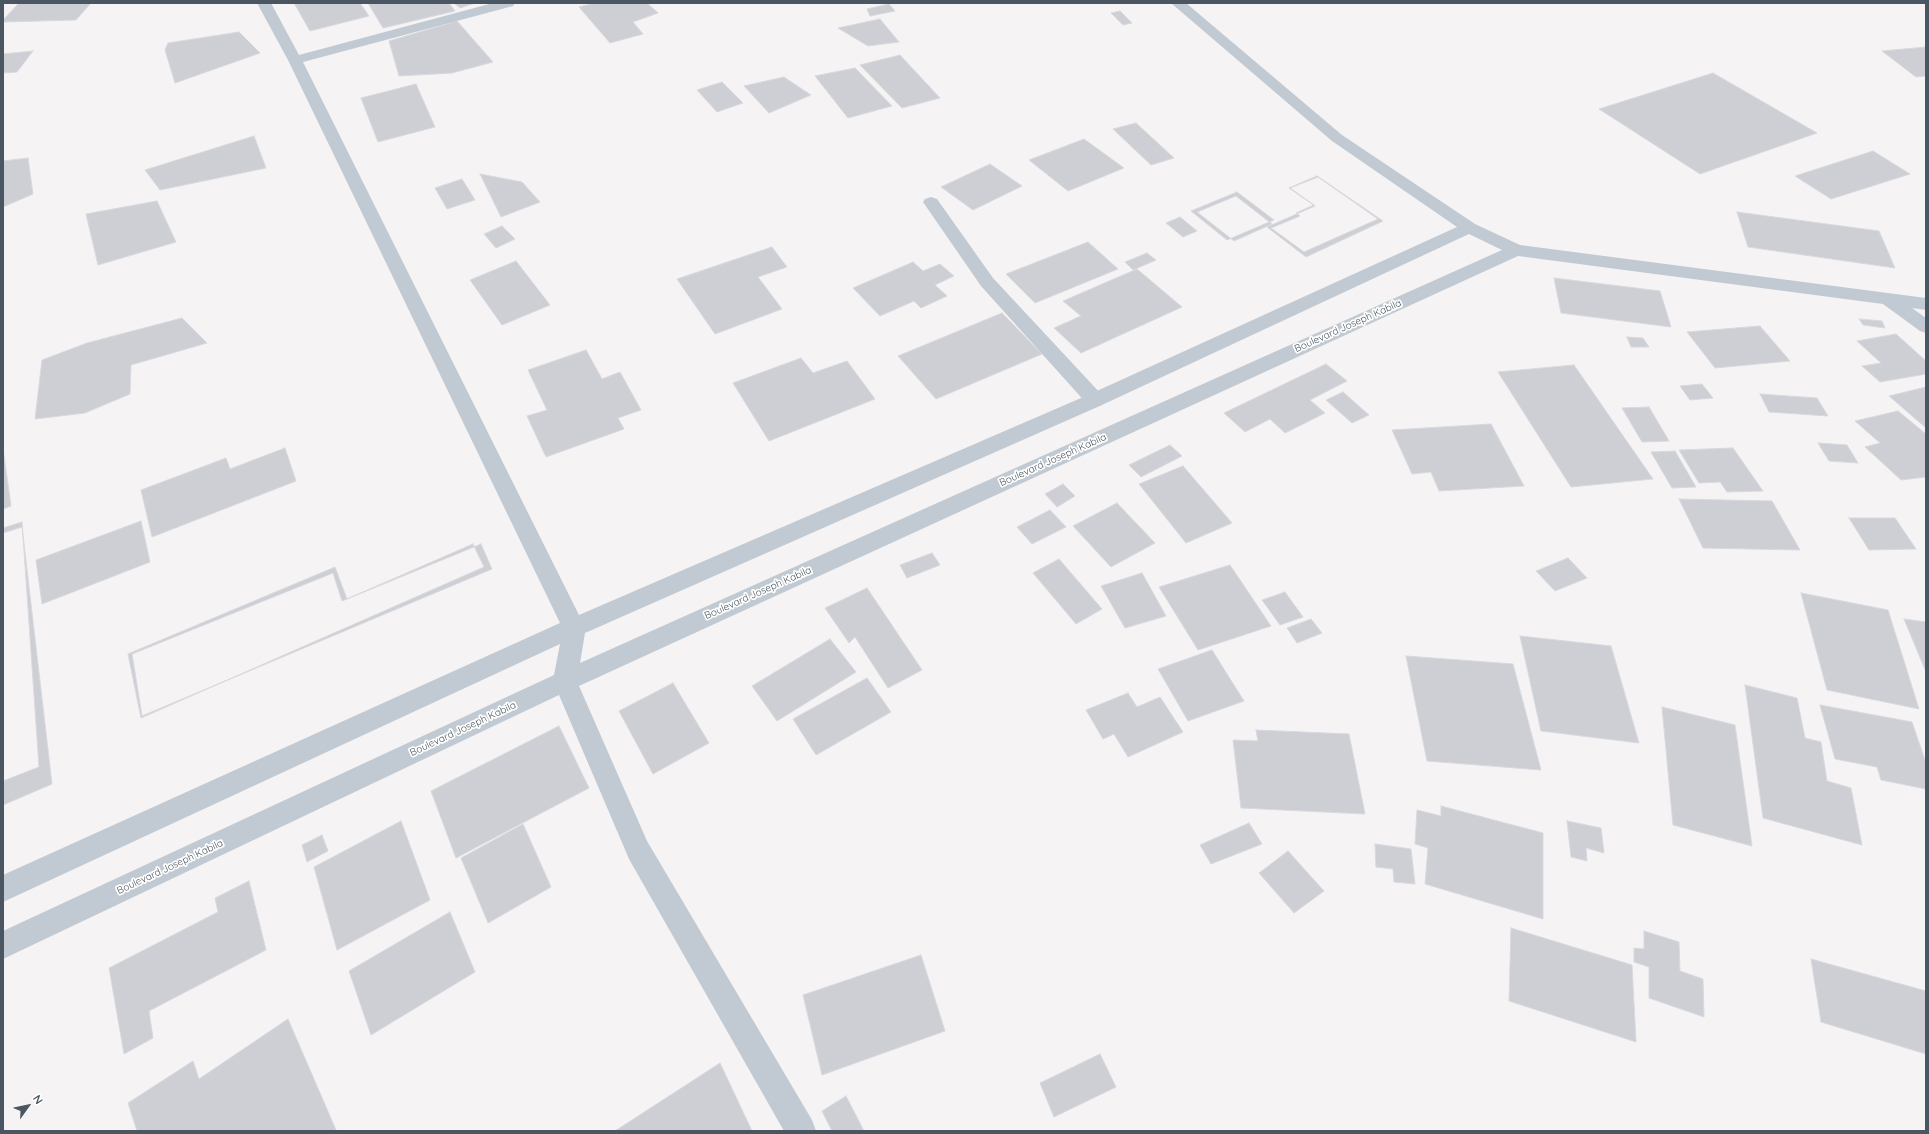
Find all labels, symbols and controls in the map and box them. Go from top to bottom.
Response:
street label: Boulevard Joseph Kabila [1293,297,1403,355]
street label: Boulevard Joseph Kabila [998,431,1108,489]
street label: Boulevard Joseph Kabila [703,564,813,622]
street label: Boulevard Joseph Kabila [408,699,518,759]
street label: Boulevard Joseph Kabila [115,837,225,897]
north arrow [8,1086,48,1126]
text: N [30,1092,46,1107]

